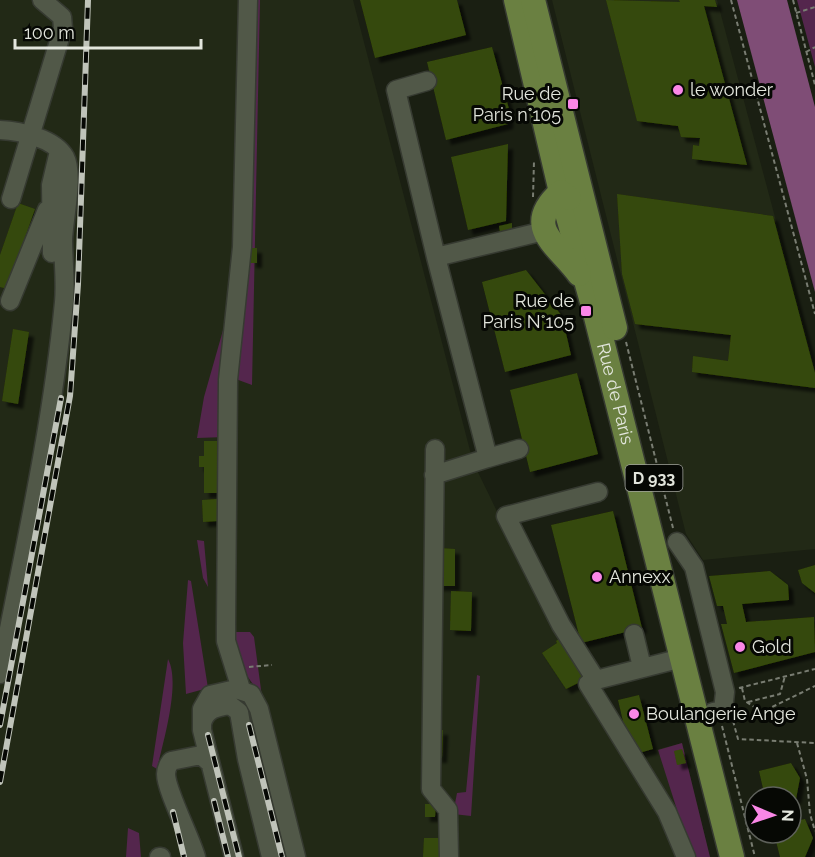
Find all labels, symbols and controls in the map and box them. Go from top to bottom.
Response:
scale bar [15,12,201,50]
text: 100 m [24,22,75,43]
place label: le wonder [690,79,774,100]
place label: Rue de Paris n°105 [473,83,561,125]
marker: le wonder [671,83,685,97]
marker: Rue de Paris n°105 [566,97,580,111]
place label: Rue de Paris N°105 [482,290,574,332]
marker: Rue de Paris N°105 [579,304,593,318]
street label: Rue de Paris [593,341,639,447]
road number: D 933 [626,465,682,491]
place label: Annexx [609,566,671,587]
marker: Annexx [590,570,604,584]
place label: Gold [752,636,792,657]
marker: Gold [733,640,747,654]
place label: Boulangerie Ange [646,703,796,724]
marker: Boulangerie Ange [627,707,641,721]
north arrow [743,785,803,845]
text: N [778,809,797,822]

